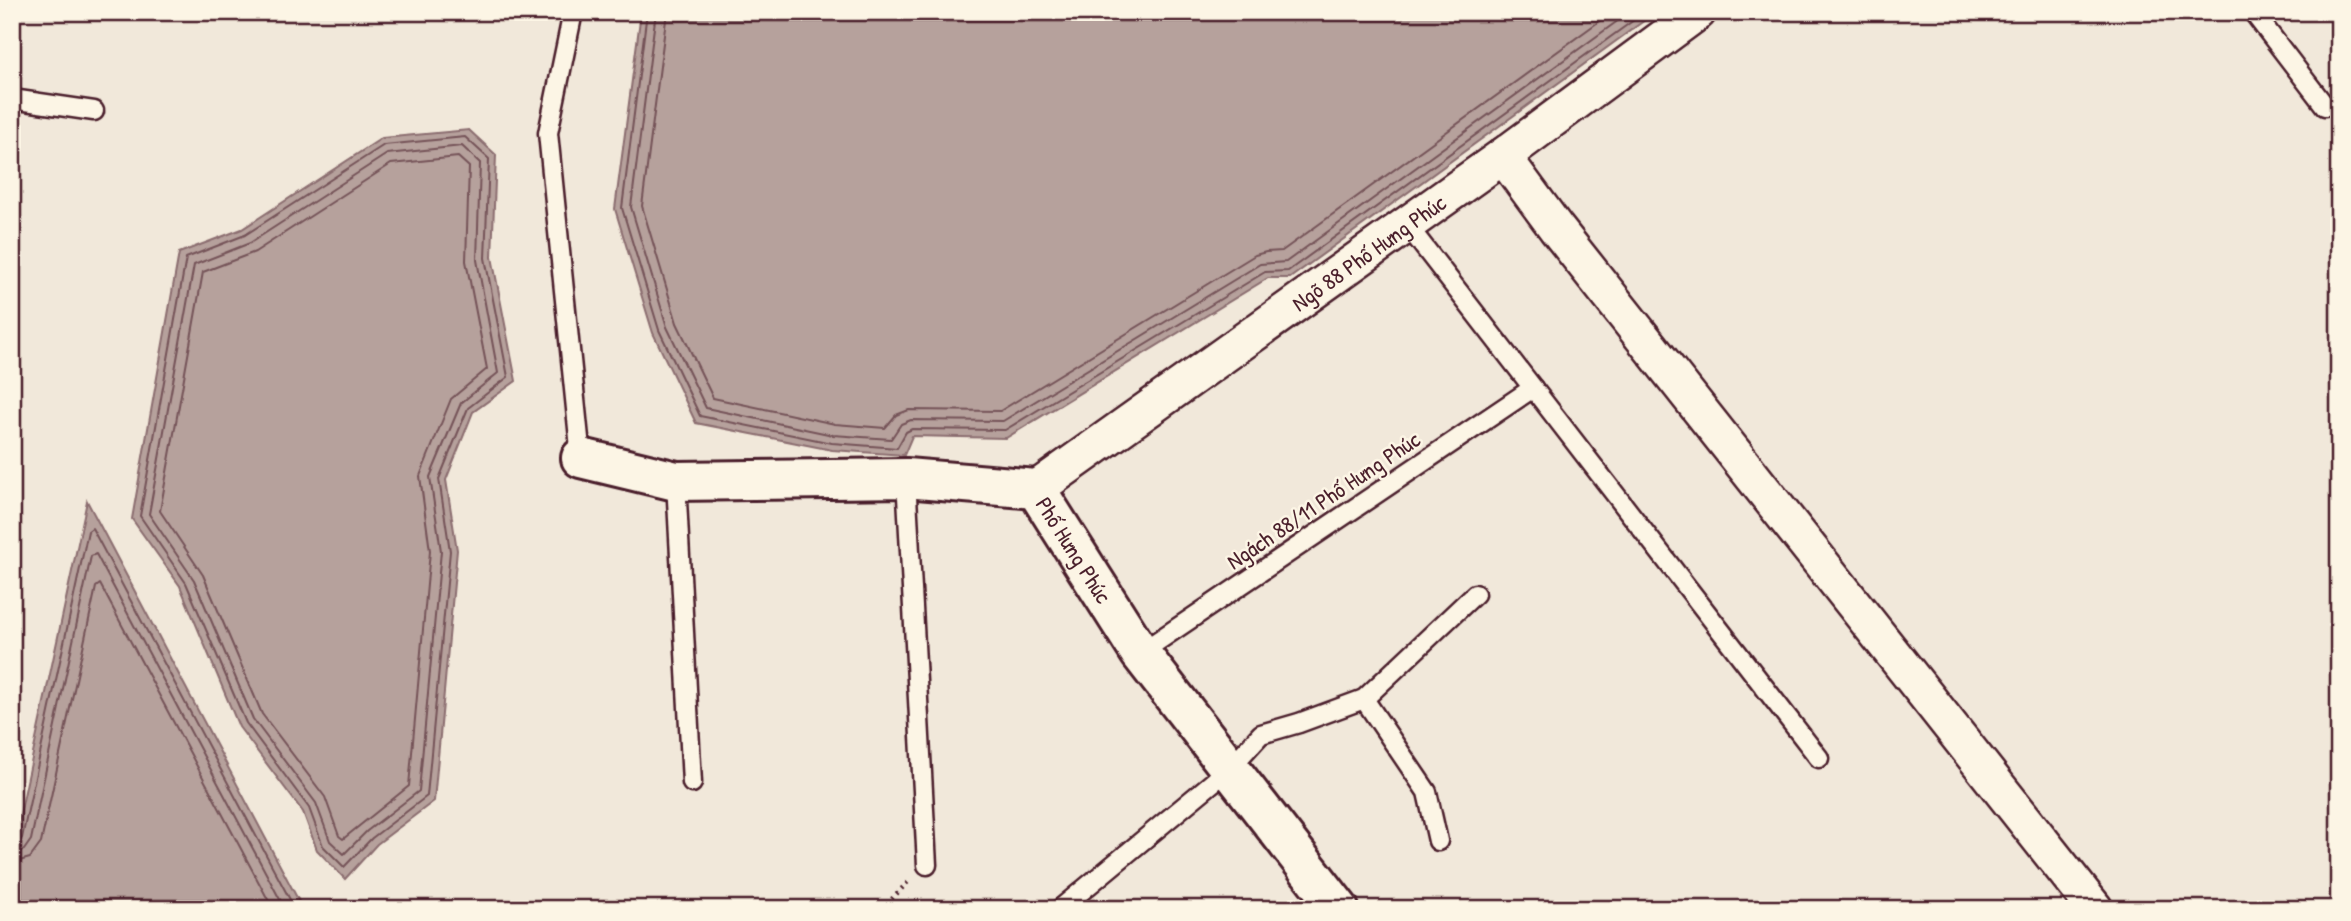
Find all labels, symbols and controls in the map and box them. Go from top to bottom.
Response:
street label: Ngõ 88 Phố Hưng Phúc [1285,187,1452,318]
street label: Ngách 88/11 Phố Hưng Phúc [1220,424,1426,576]
street label: Phố Hưng Phúc [1029,491,1120,609]

